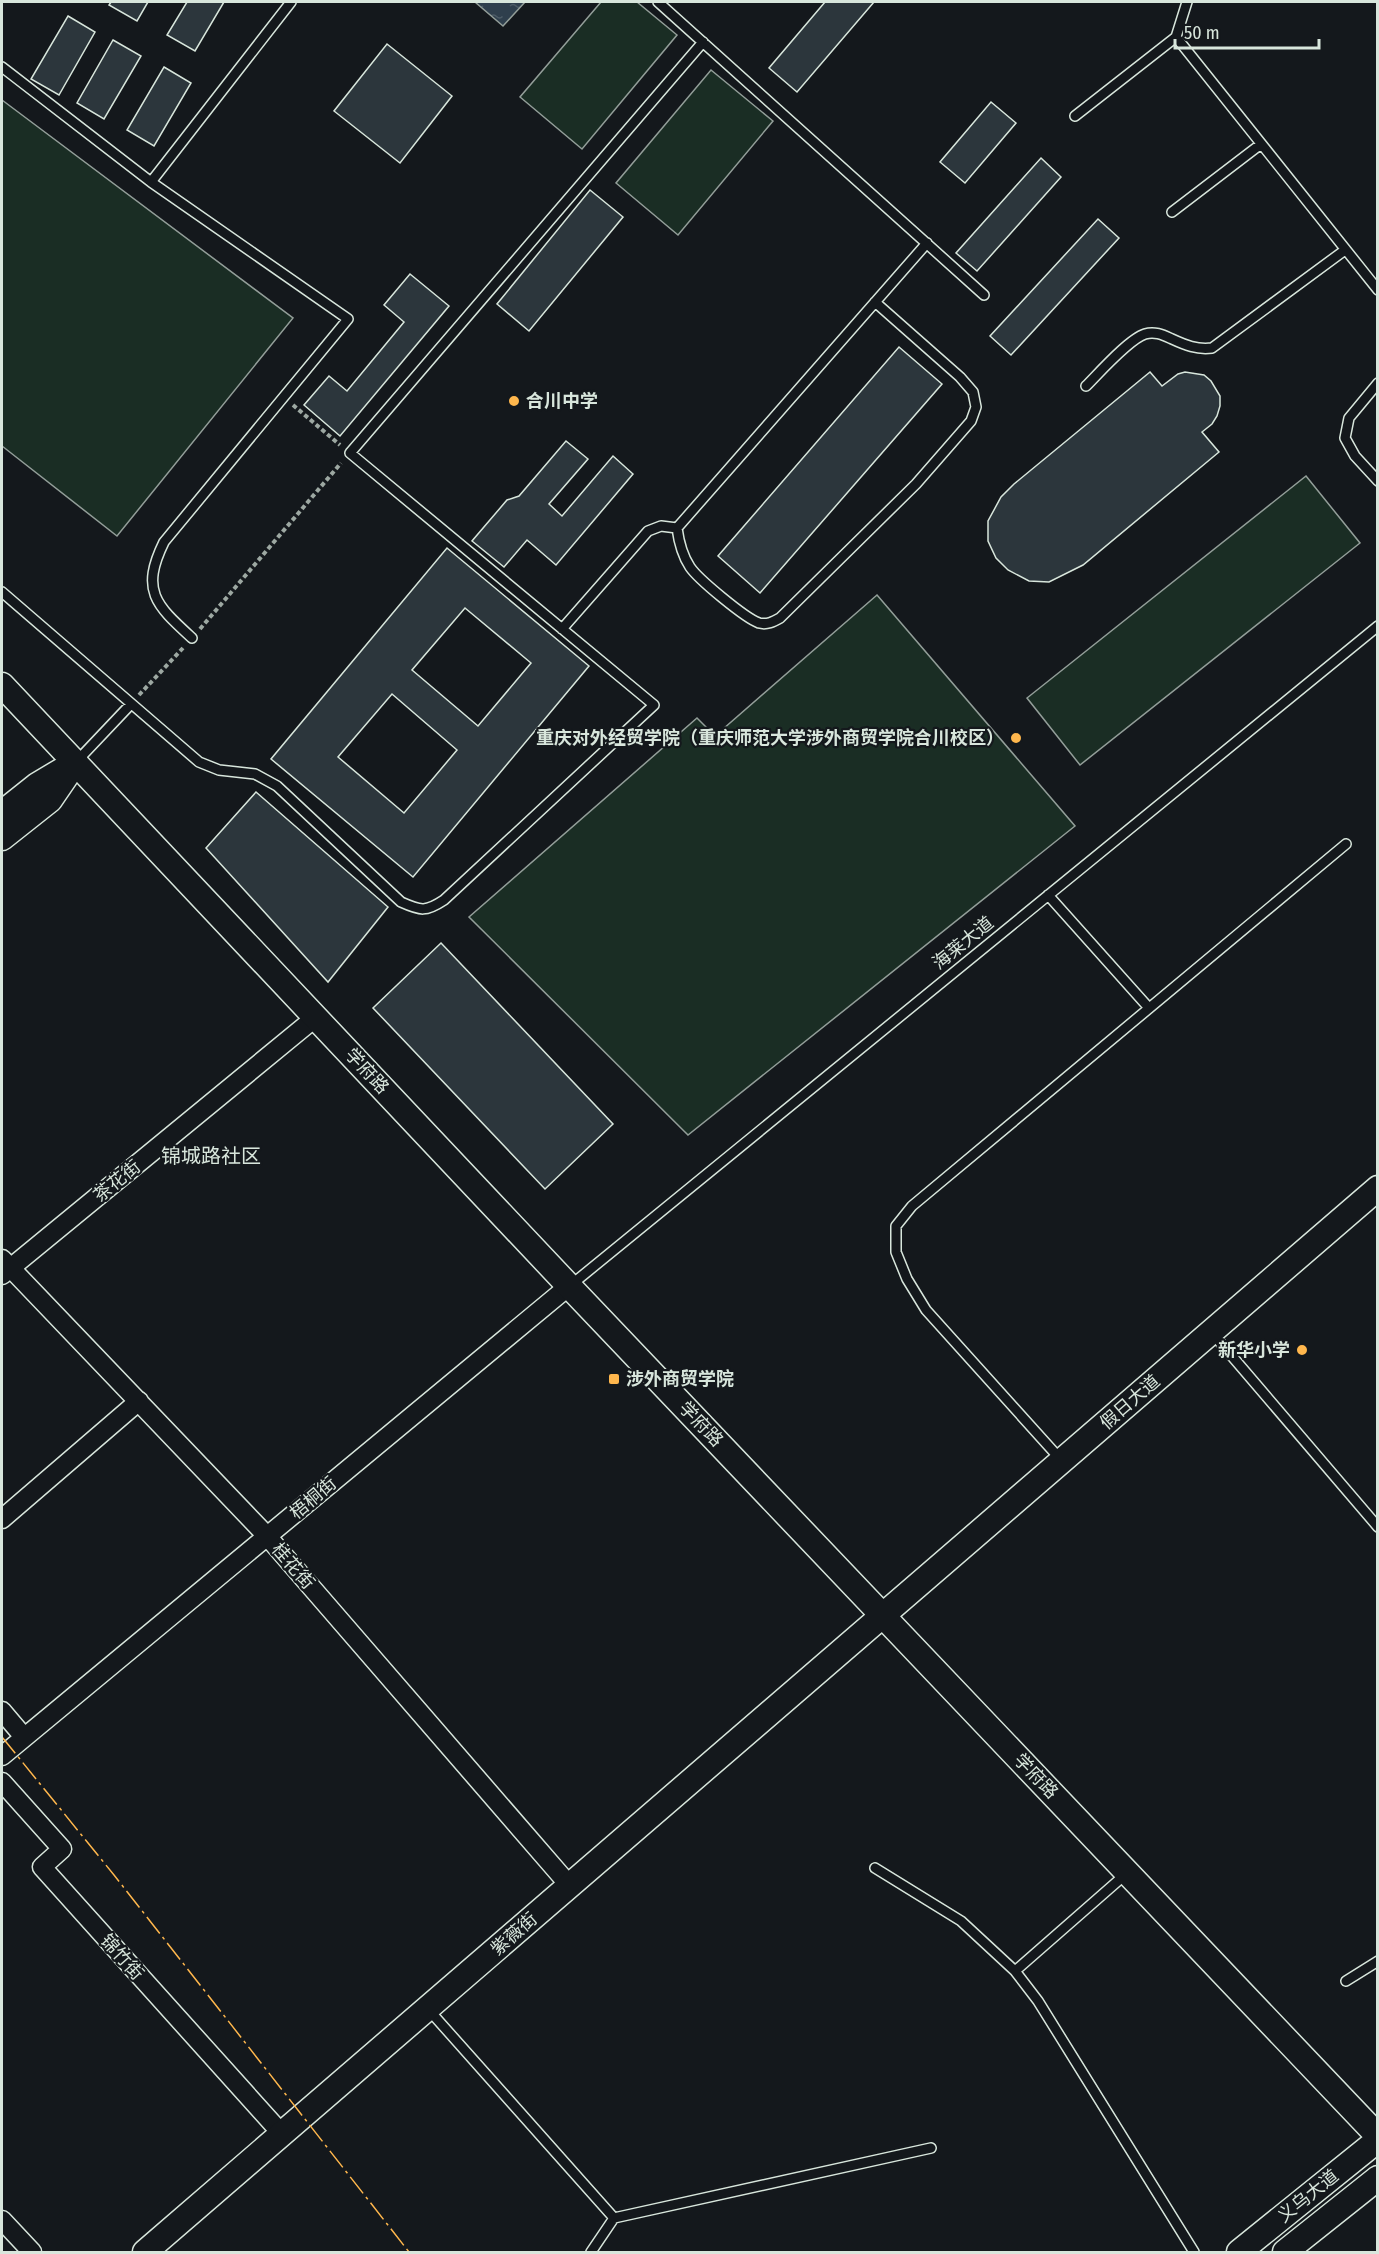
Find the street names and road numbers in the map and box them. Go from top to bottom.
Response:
street label: 海莱大道 [928,912,998,974]
street label: 学府路 [341,1044,393,1098]
street label: 茶花街 [89,1155,145,1207]
street label: 假日大道 [1096,1370,1164,1434]
street label: 学府路 [674,1397,728,1451]
street label: 梧桐街 [285,1472,341,1524]
street label: 桂花街 [267,1538,319,1594]
street label: 学府路 [1009,1749,1063,1803]
street label: 紫薇街 [486,1908,542,1960]
street label: 锦竹街 [96,1930,148,1984]
street label: 义乌大道 [1273,2165,1343,2227]

